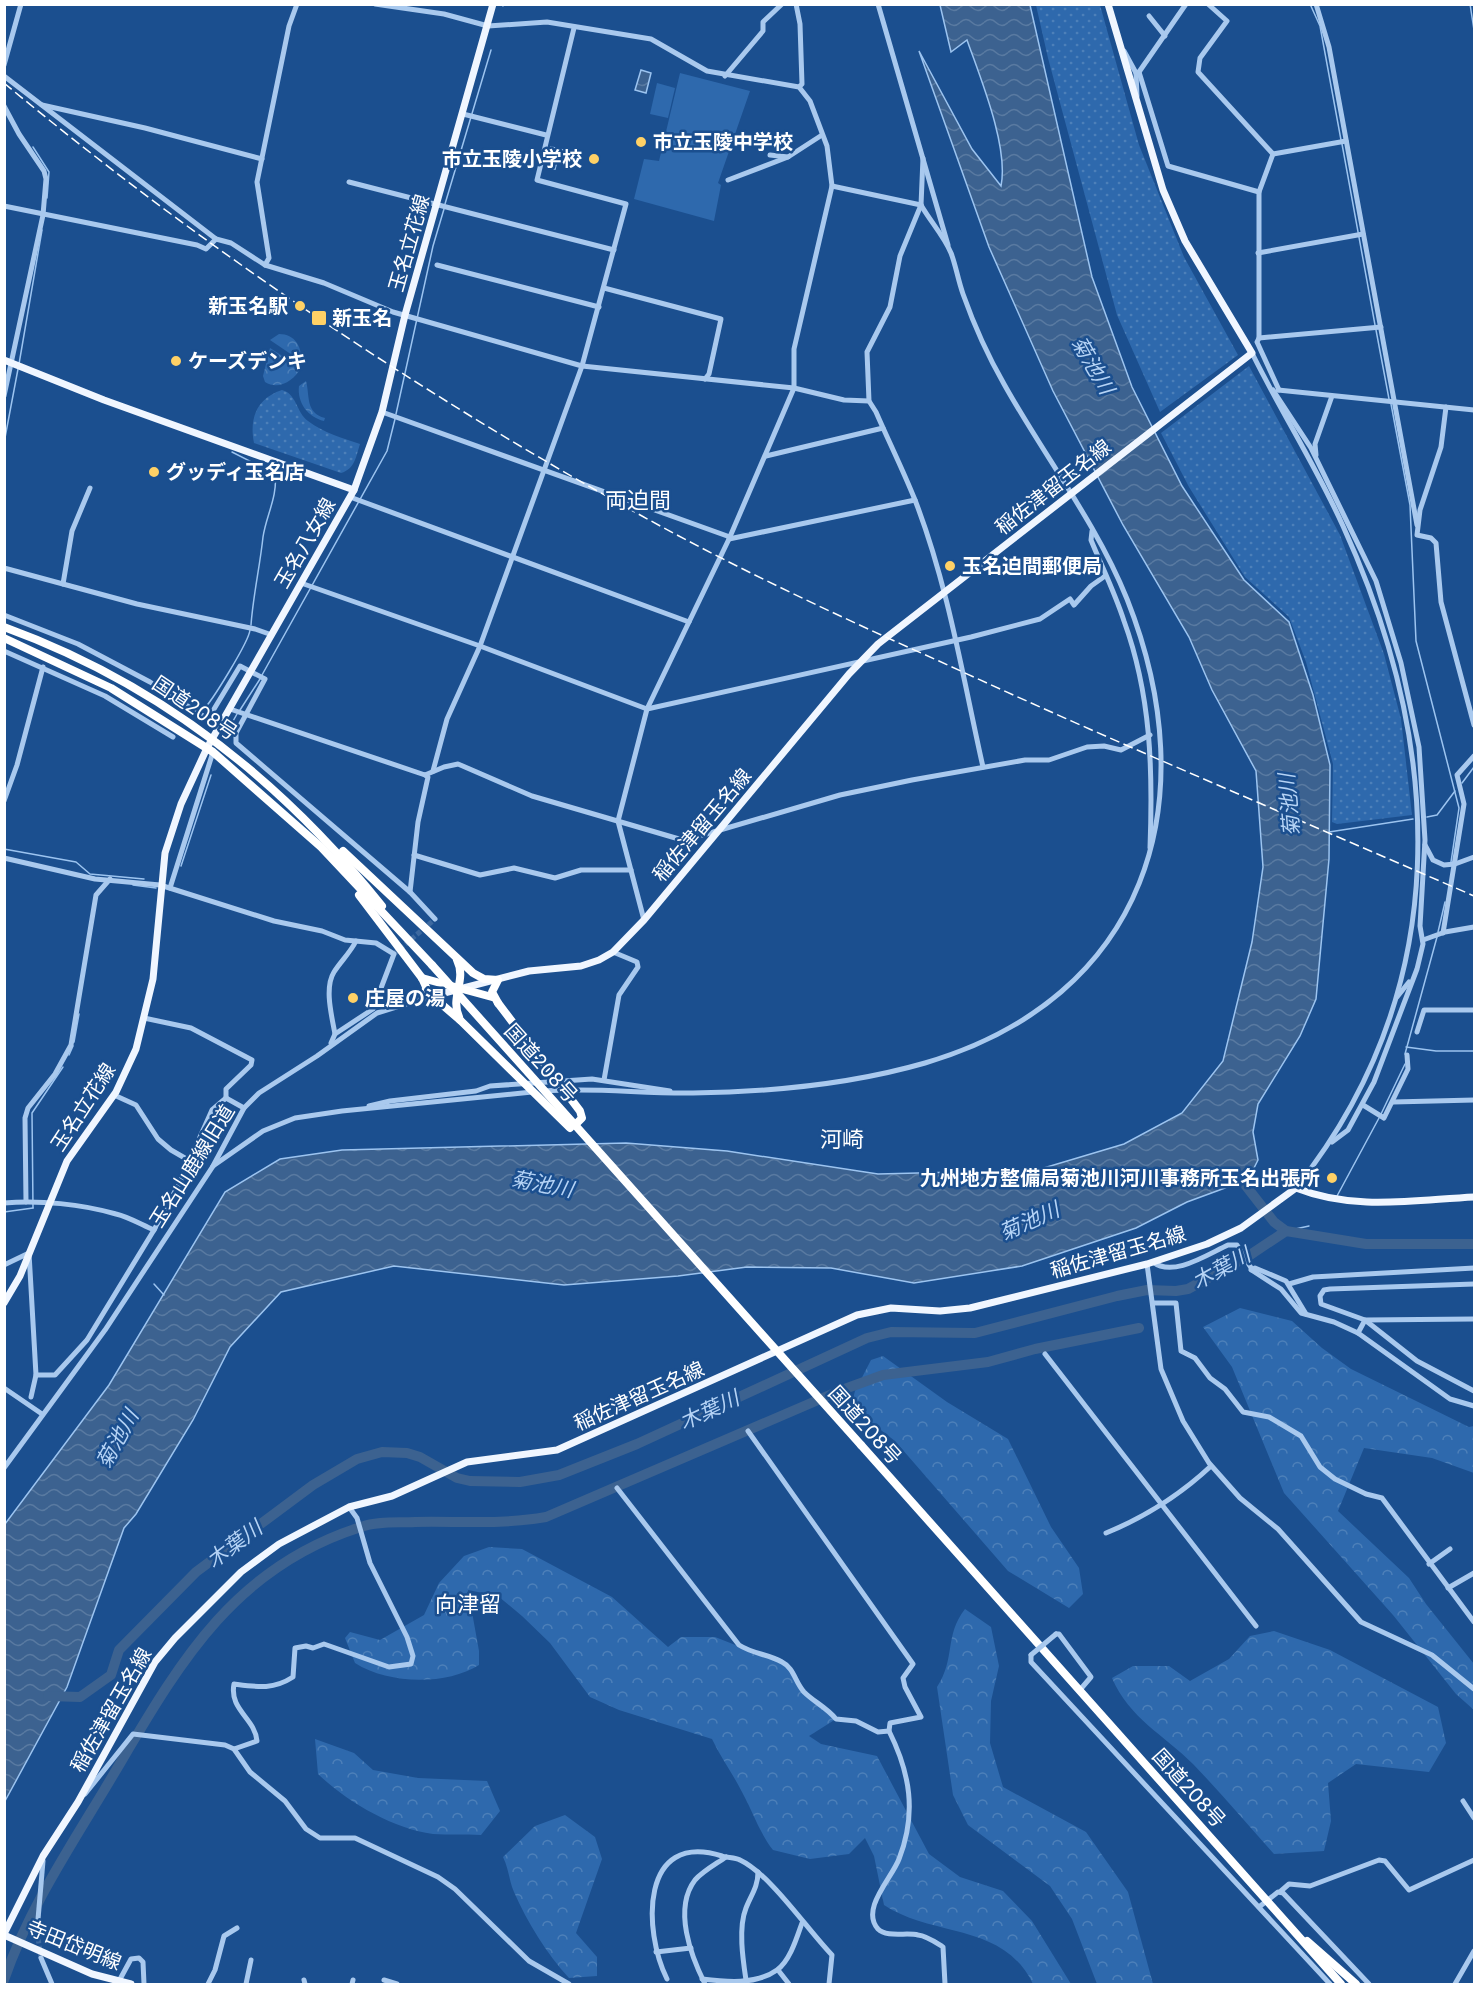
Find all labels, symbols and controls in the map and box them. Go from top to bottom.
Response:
place label: 市立玉陵中学校 [653,130,793,154]
marker: 市立玉陵中学校 [634,135,648,149]
place label: 市立玉陵小学校 [442,147,582,171]
marker: 市立玉陵小学校 [587,152,601,166]
street label: 玉名立花線 [384,192,434,294]
place label: 新玉名駅 [208,294,288,318]
marker: 新玉名駅 [293,299,307,313]
place label: 新玉名 [332,306,392,330]
marker: 新玉名 [310,309,328,327]
water label: 菊池川 [1066,331,1121,400]
place label: ケーズデンキ [188,349,307,373]
marker: ケーズデンキ [169,354,183,368]
street label: 稲佐津留玉名線 [990,434,1116,540]
place label: グッディ玉名店 [166,460,305,484]
marker: グッディ玉名店 [147,465,161,479]
district label: 両迫間 [605,487,671,513]
street label: 玉名八女線 [270,494,340,592]
place label: 玉名迫間郵便局 [962,554,1102,578]
marker: 玉名迫間郵便局 [943,559,957,573]
street label: 国道208号 [148,671,242,745]
street label: 稲佐津留玉名線 [648,764,756,886]
water label: 菊池川 [1274,771,1304,837]
place label: 庄屋の湯 [365,986,445,1010]
marker: 庄屋の湯 [346,991,360,1005]
street label: 国道208号 [500,1019,582,1107]
street label: 玉名立花線 [46,1059,120,1155]
street label: 玉名山鹿線旧道 [145,1100,239,1232]
district label: 河崎 [820,1126,864,1152]
water label: 菊池川 [509,1166,577,1203]
place label: 九州地方整備局菊池川河川事務所玉名出張所 [920,1166,1320,1190]
marker: 九州地方整備局菊池川河川事務所玉名出張所 [1325,1171,1339,1185]
water label: 菊池川 [995,1196,1065,1245]
street label: 稲佐津留玉名線 [1047,1221,1189,1283]
water label: 木葉川 [1187,1241,1256,1294]
street label: 稲佐津留玉名線 [570,1357,708,1435]
street label: 国道208号 [824,1381,906,1469]
water label: 木葉川 [675,1385,745,1435]
water label: 菊池川 [91,1404,144,1473]
water label: 木葉川 [201,1514,268,1573]
district label: 向津留 [435,1591,501,1617]
street label: 稲佐津留玉名線 [66,1643,156,1777]
street label: 国道208号 [1148,1744,1230,1832]
street label: 寺田岱明線 [23,1915,125,1975]

